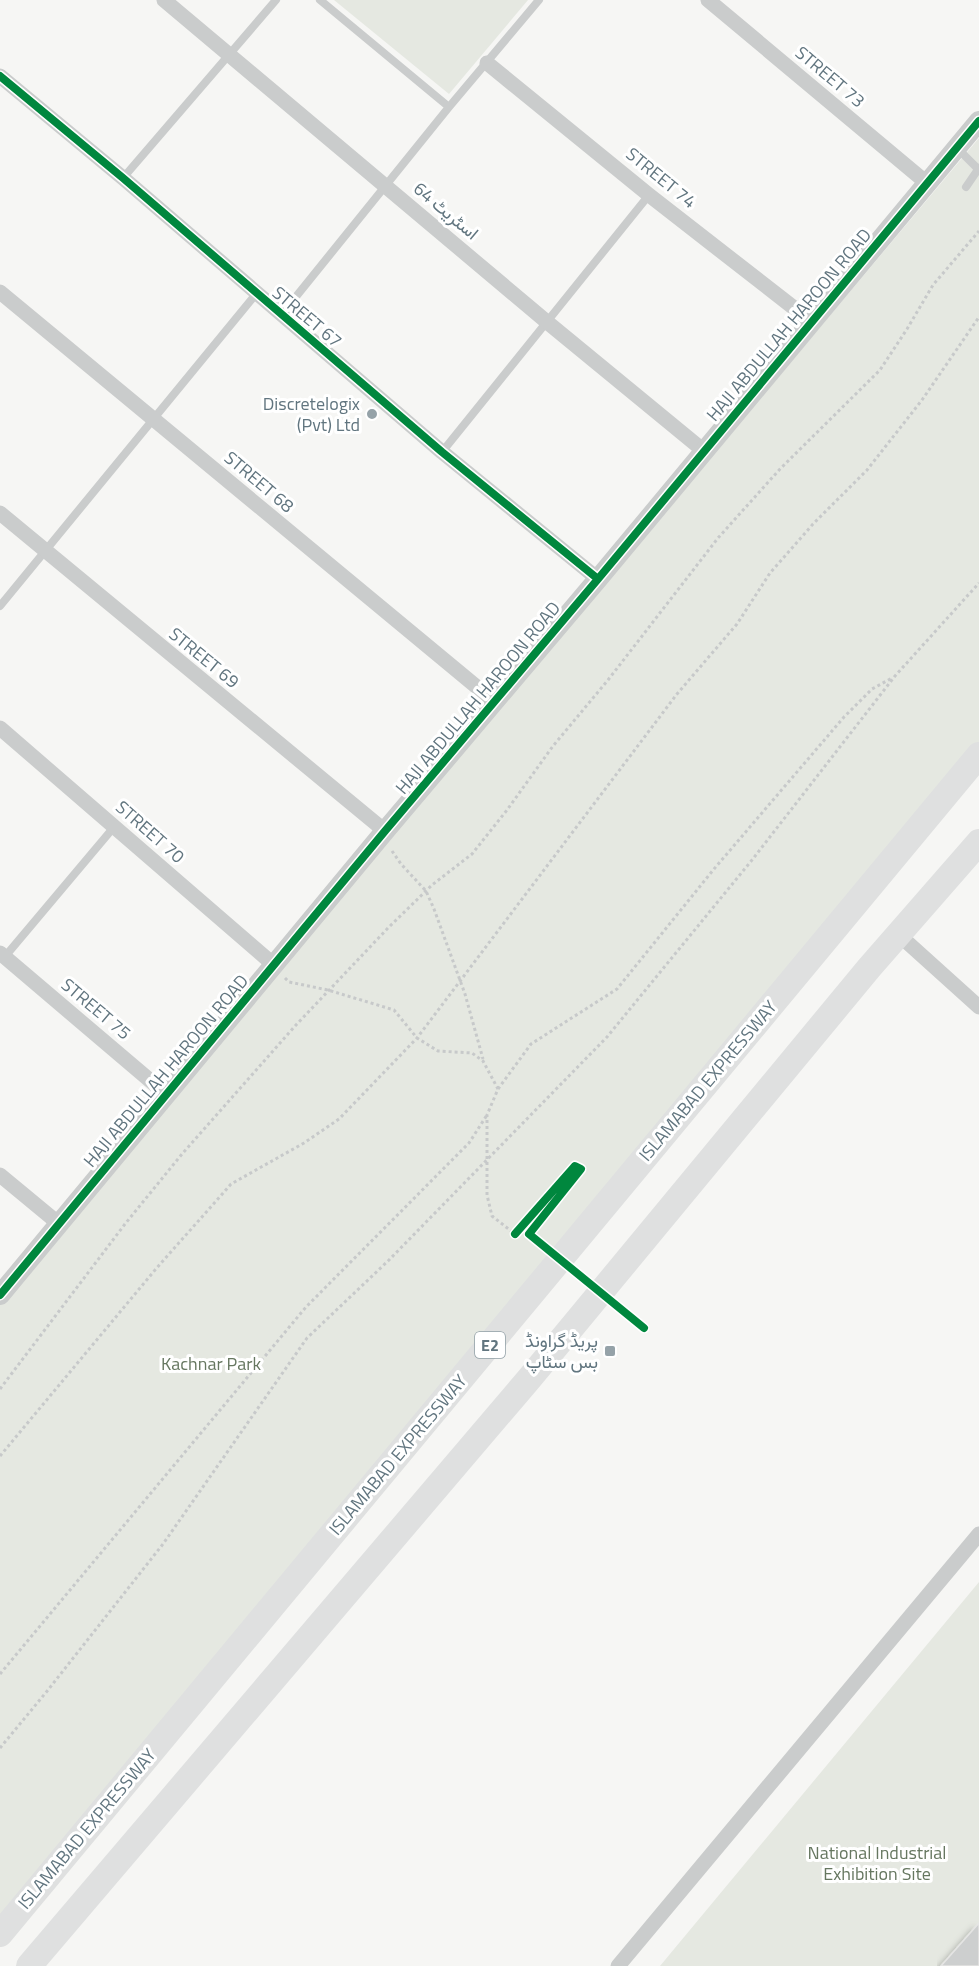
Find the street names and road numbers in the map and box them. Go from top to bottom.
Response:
street label: STREET 73 [790,39,871,114]
street label: STREET 74 [620,141,702,214]
street label: اسٹریٹ 64 [408,175,485,246]
street label: HAJI ABDULLAH HAROON ROAD [700,222,878,427]
street label: STREET 67 [267,279,348,354]
street label: STREET 68 [219,444,300,519]
street label: HAJI ABDULLAH HAROON ROAD [389,595,567,800]
street label: STREET 69 [163,621,245,694]
street label: STREET 70 [110,794,191,869]
street label: HAJI ABDULLAH HAROON ROAD [77,968,255,1173]
street label: STREET 75 [56,971,137,1046]
street label: ISLAMABAD EXPRESSWAY [632,994,783,1167]
road number: E2 [475,1332,505,1358]
street label: ISLAMABAD EXPRESSWAY [322,1368,473,1541]
street label: ISLAMABAD EXPRESSWAY [11,1742,162,1915]

